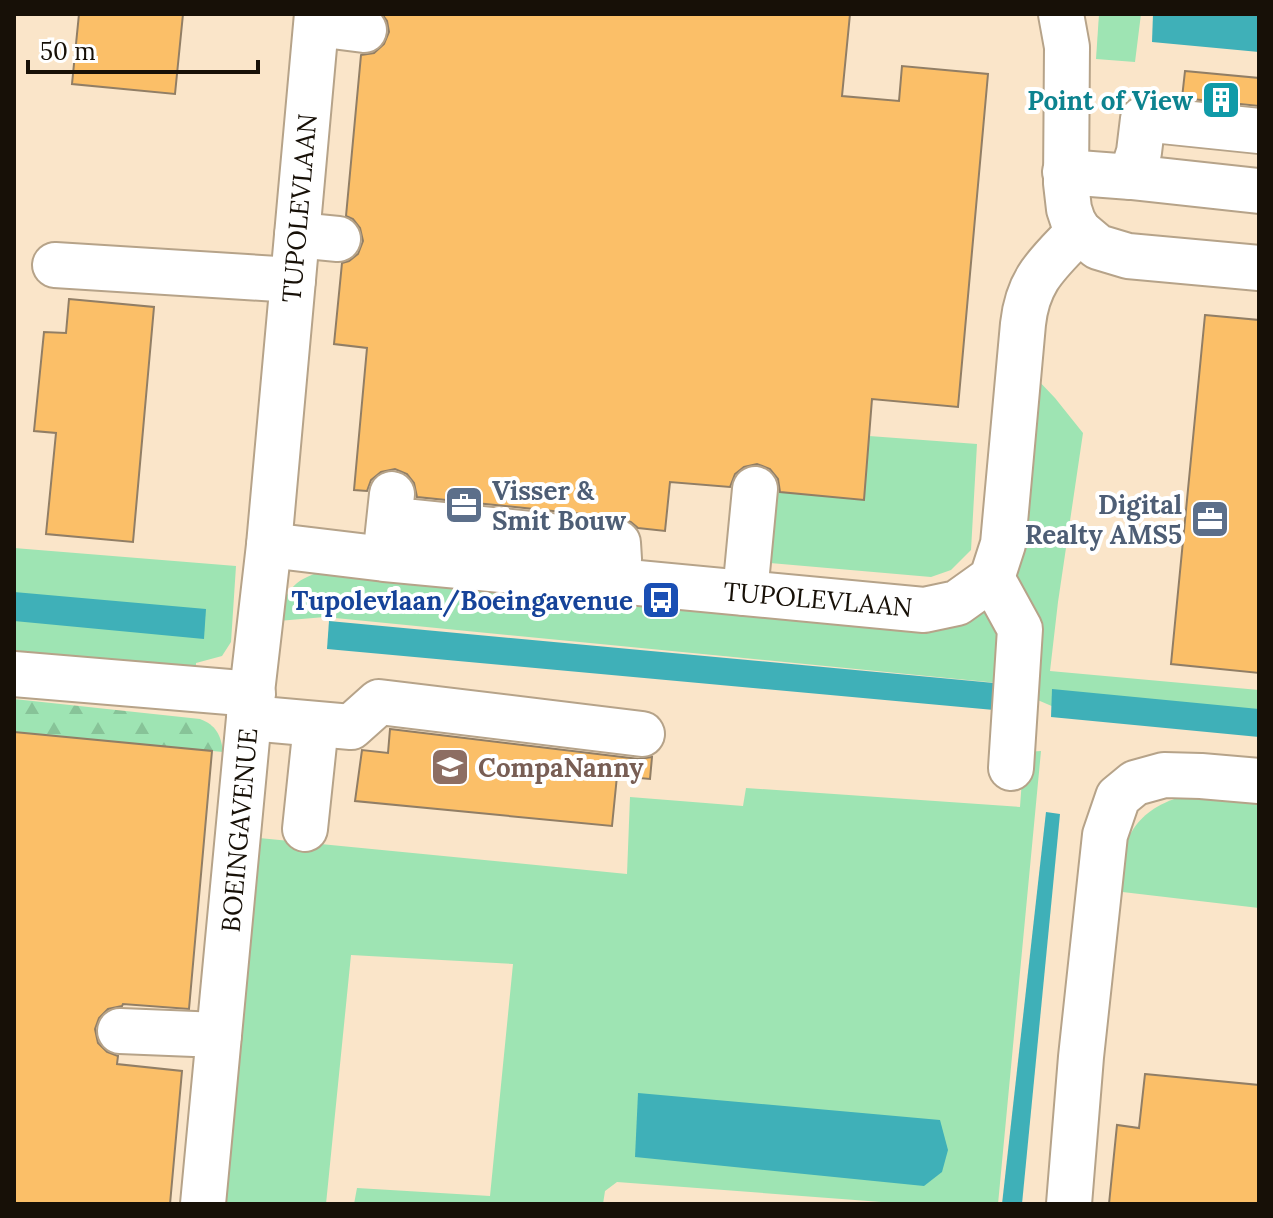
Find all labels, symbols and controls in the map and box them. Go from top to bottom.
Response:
scale bar [28,24,258,74]
text: 50 m [40,36,96,67]
building icon: Point of View [1200,79,1242,121]
place label: Point of View [1027,84,1194,117]
street label: TUPOLEVLAAN [274,112,324,304]
place label: Visser & Smit Bouw [492,474,627,537]
office icon: Visser & Smit Bouw [443,484,485,526]
place label: Digital Realty AMS5 [1025,488,1182,551]
office icon: Digital Realty AMS5 [1189,498,1231,540]
street label: TUPOLEVLAAN [722,574,914,624]
bus stop icon: Tupolevlaan/Boeingavenue [640,579,682,621]
place label: Tupolevlaan/Boeingavenue [292,584,633,618]
street label: BOEINGAVENUE [214,727,264,933]
school or university icon: CompaNanny [429,746,471,788]
place label: CompaNanny [478,751,644,784]

